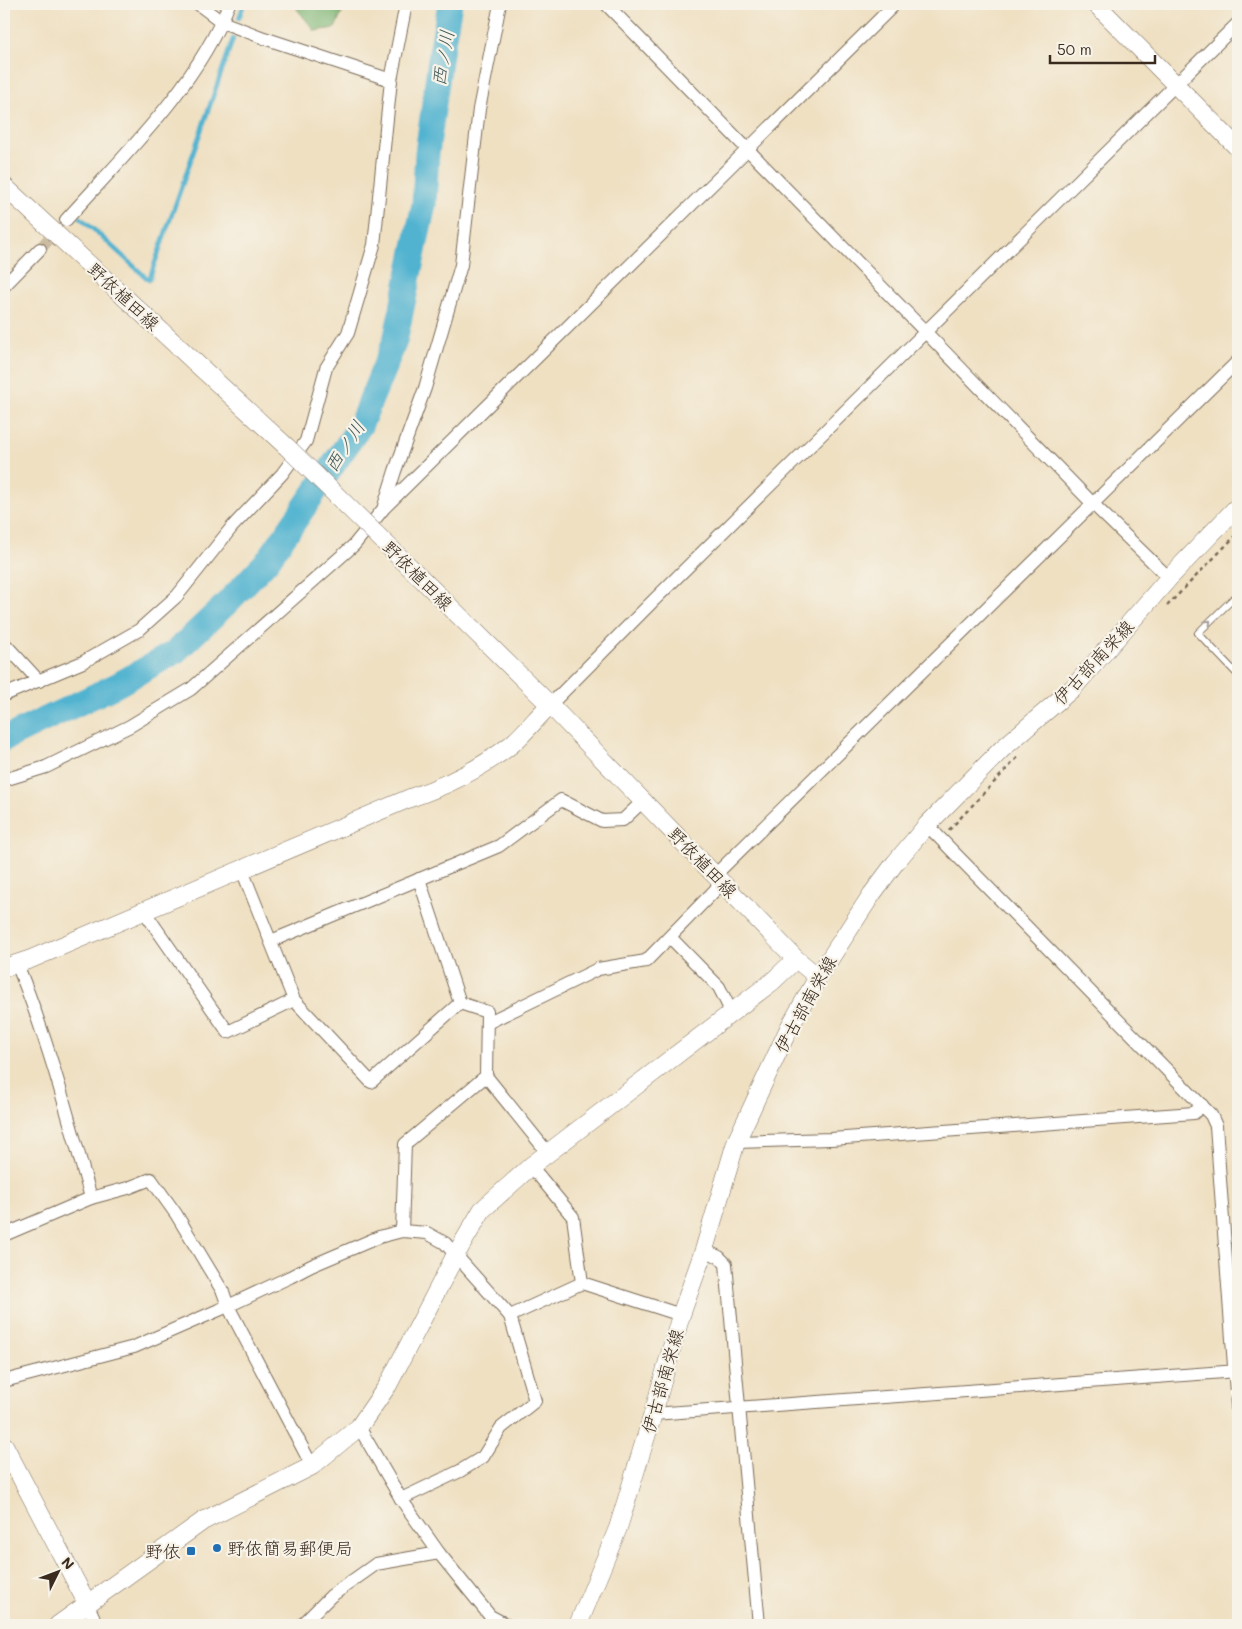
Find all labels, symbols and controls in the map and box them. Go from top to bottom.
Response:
water label: 西ノ川 [425,28,459,88]
scale bar [1050,32,1154,64]
text: 50 m [1057,39,1092,59]
street label: 野依植田線 [83,257,165,335]
water label: 西ノ川 [318,415,370,477]
street label: 野依植田線 [378,535,458,615]
street label: 伊古部南栄線 [1047,614,1139,710]
one-way arrow [1203,620,1212,629]
street label: 野依植田線 [663,821,743,903]
street label: 伊古部南栄線 [768,951,842,1057]
street label: 伊古部南栄線 [636,1326,688,1436]
place label: 野依簡易郵便局 [227,1536,353,1560]
place label: 野依 [145,1539,181,1563]
marker: 野依簡易郵便局 [211,1542,223,1554]
marker: 野依 [185,1545,197,1557]
north arrow [32,1546,82,1596]
text: N [57,1553,79,1573]

